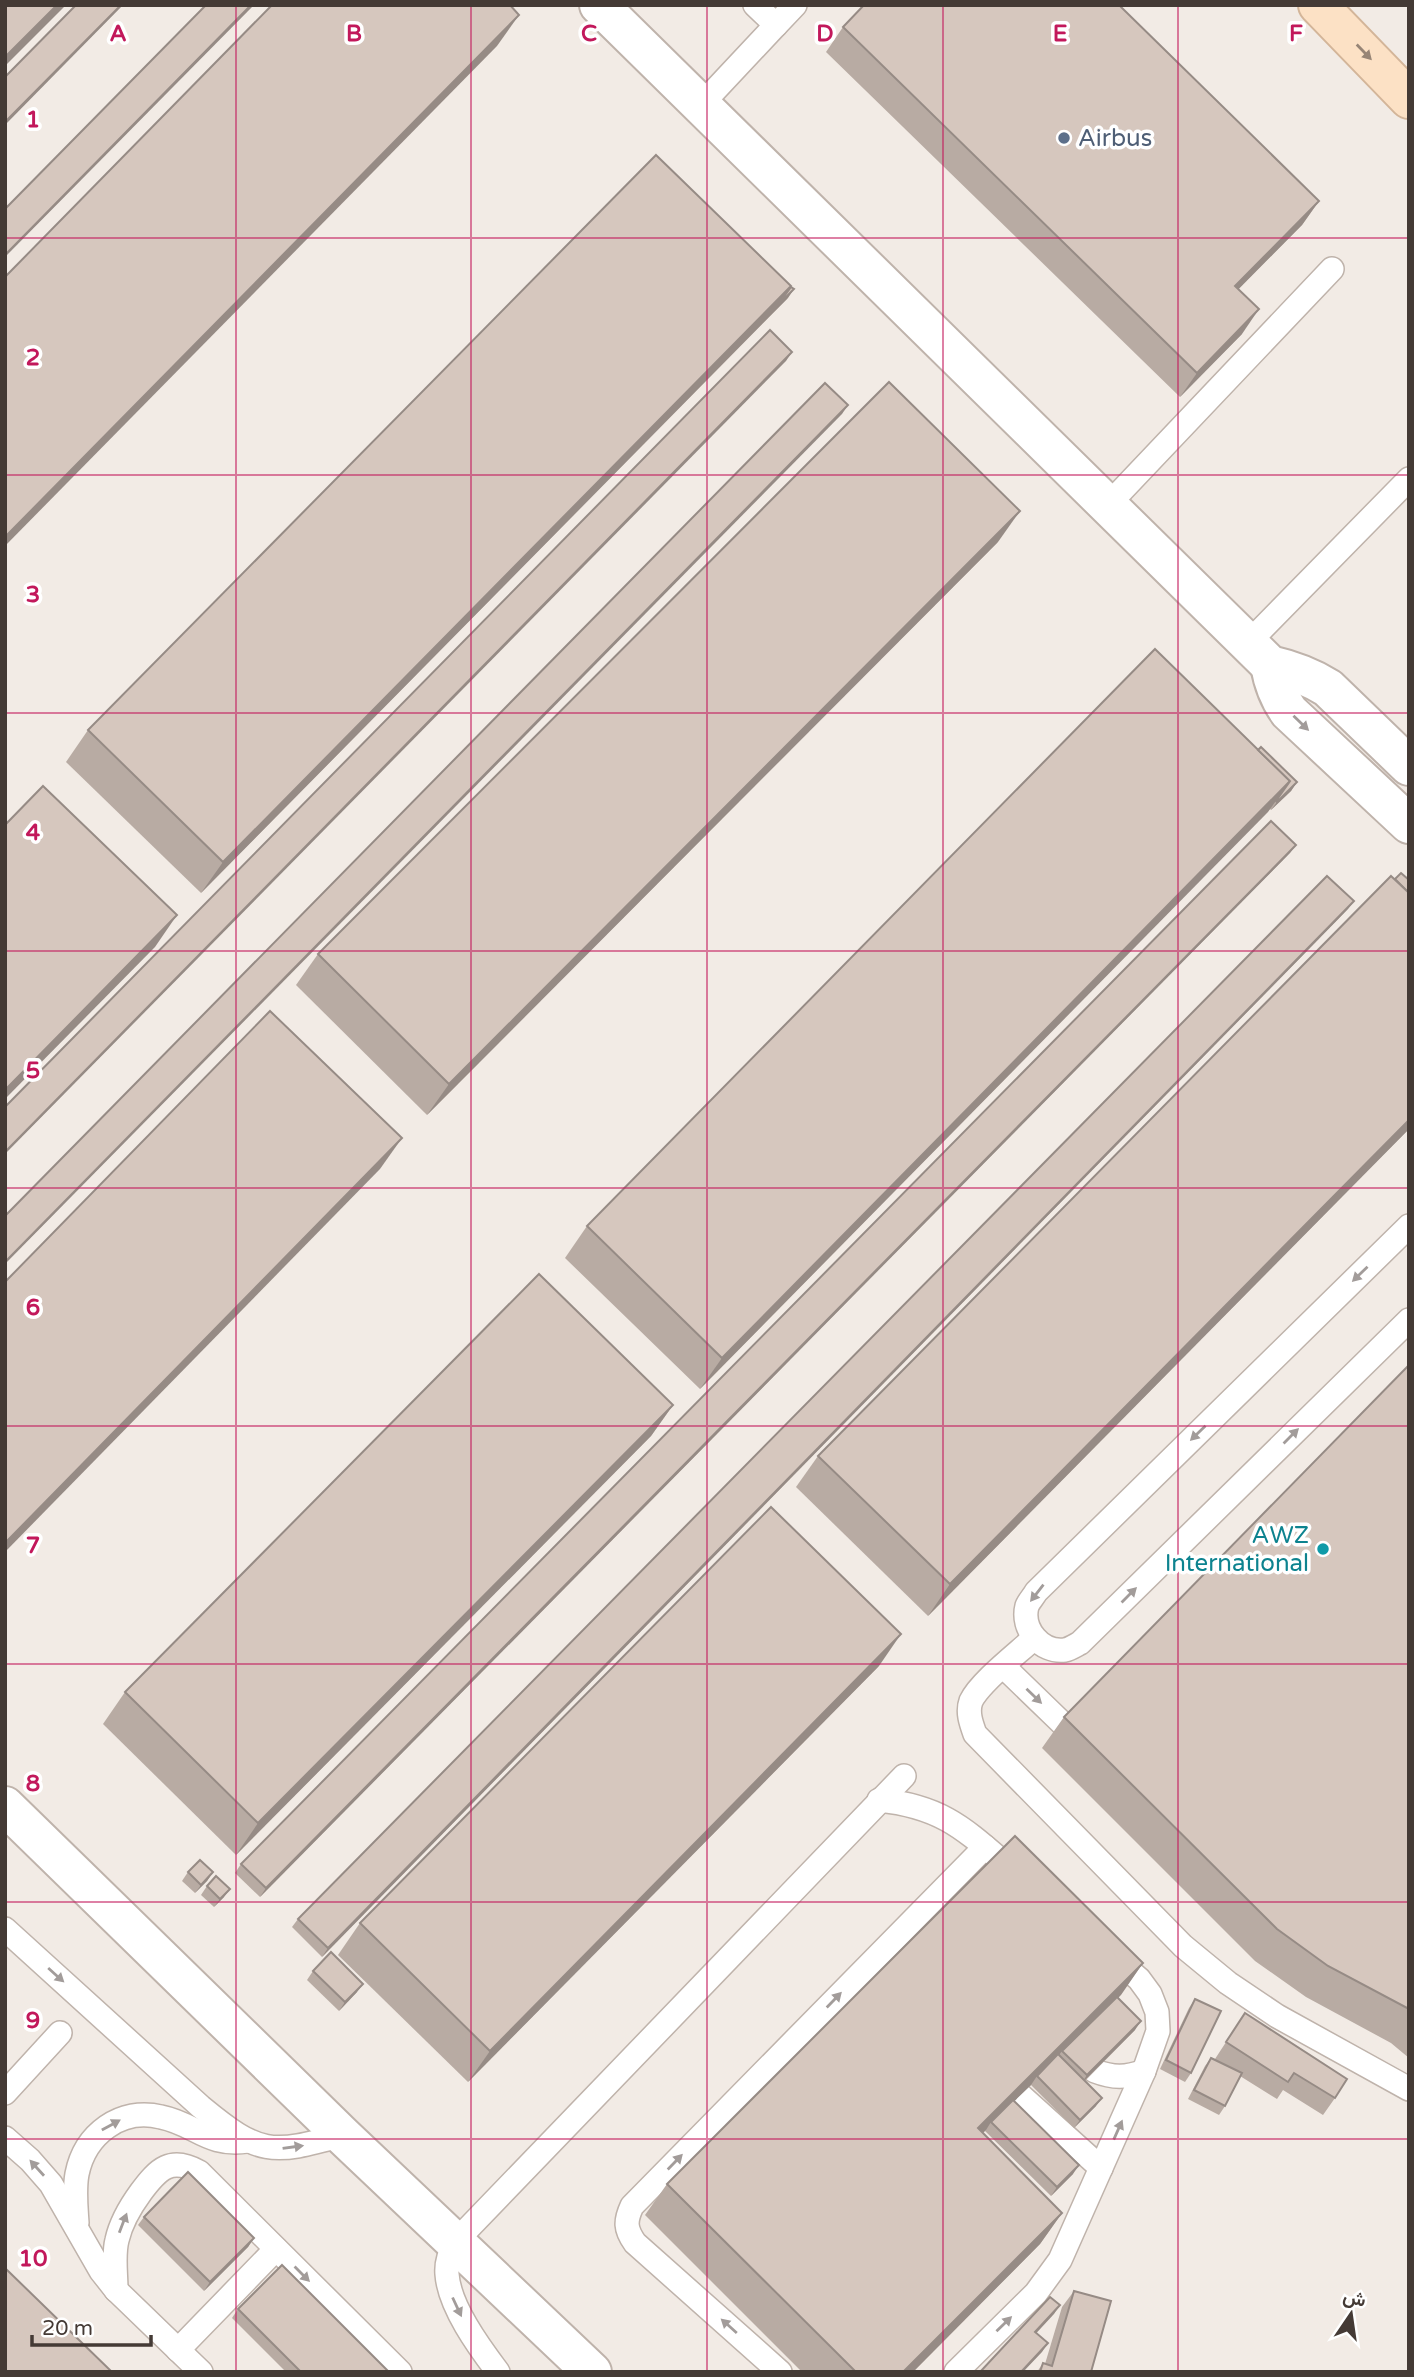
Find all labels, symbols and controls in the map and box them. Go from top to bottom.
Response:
text: A [109,20,127,48]
text: B [346,20,362,48]
text: C [581,20,597,48]
text: D [816,20,834,48]
text: E [1053,20,1067,48]
text: F [1289,20,1303,48]
one-way arrow [1355,43,1371,60]
text: 1 [26,106,40,134]
place label: Airbus [1078,124,1152,153]
marker: Airbus [1056,130,1072,146]
text: 2 [26,344,40,372]
text: 3 [26,581,40,609]
one-way arrow [1292,715,1309,732]
text: 4 [26,819,41,847]
text: 5 [26,1057,40,1085]
one-way arrow [1352,1265,1369,1281]
text: 6 [26,1294,40,1322]
one-way arrow [1190,1424,1206,1441]
one-way arrow [1282,1428,1299,1444]
place label: AWZ International [1165,1521,1309,1578]
text: 7 [26,1532,40,1560]
marker: AWZ International [1315,1541,1331,1557]
one-way arrow [1029,1584,1044,1602]
one-way arrow [1120,1588,1137,1604]
one-way arrow [1025,1687,1042,1703]
text: 8 [26,1770,40,1798]
one-way arrow [47,1966,64,1982]
one-way arrow [826,1992,842,2009]
text: 9 [26,2007,40,2035]
one-way arrow [101,2119,120,2131]
one-way arrow [1112,2120,1124,2140]
one-way arrow [282,2141,304,2152]
one-way arrow [666,2154,683,2171]
one-way arrow [30,2159,45,2176]
one-way arrow [118,2212,129,2233]
text: 10 [19,2245,47,2273]
one-way arrow [294,2266,310,2282]
north arrow [1316,2279,1386,2349]
text: ش [1341,2285,1368,2312]
one-way arrow [451,2297,463,2317]
scale bar [32,2304,150,2348]
text: 20 m [42,2316,93,2341]
one-way arrow [996,2316,1012,2333]
one-way arrow [721,2319,738,2335]

